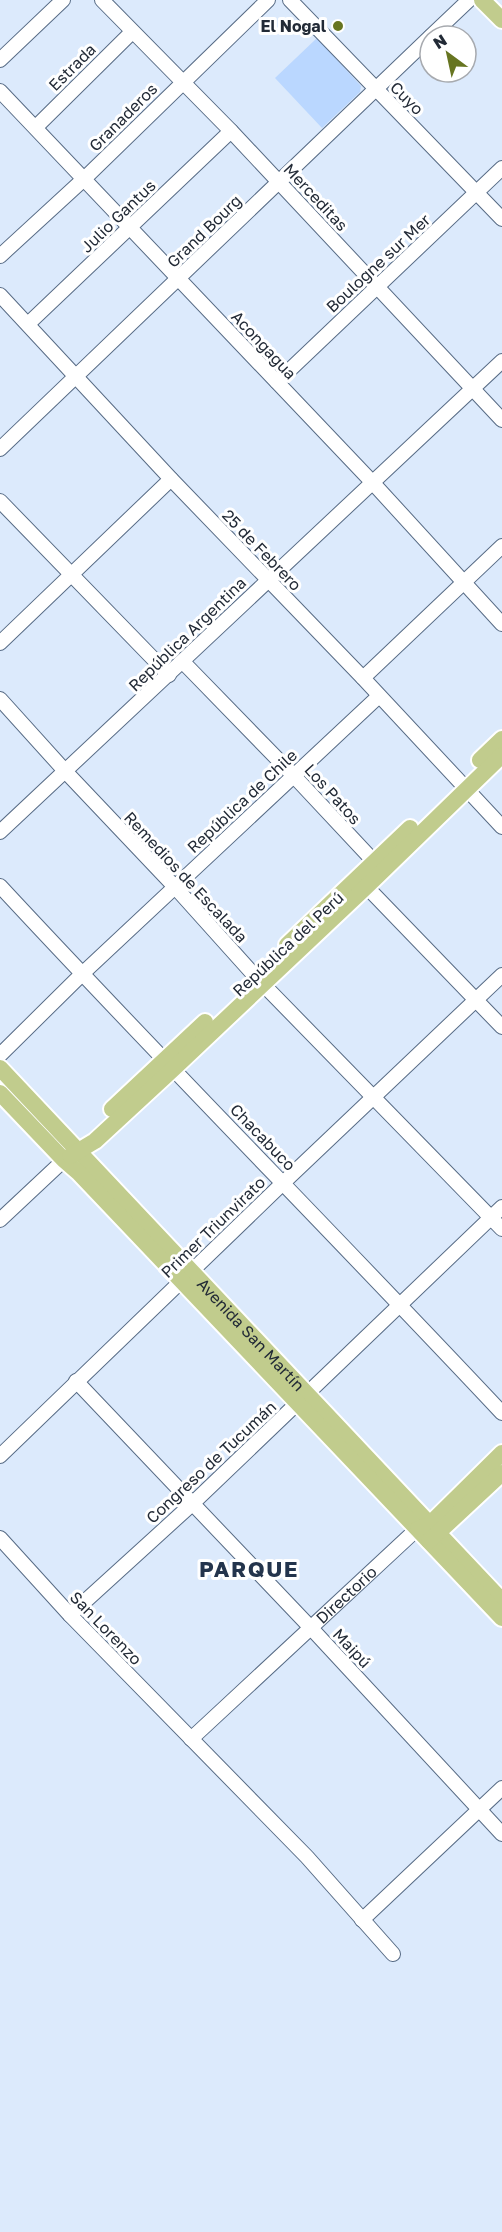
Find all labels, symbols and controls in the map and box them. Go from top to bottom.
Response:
place label: El Nogal [260,16,327,36]
marker: El Nogal [331,19,345,33]
north arrow [418,24,478,84]
text: N [429,30,450,53]
street label: Estrada [44,39,100,95]
street label: Cuyo [386,77,428,119]
street label: Granaderos [85,79,161,155]
street label: Merceditas [280,159,352,235]
street label: Julio Gantus [76,175,160,257]
street label: Grand Bourg [163,190,245,272]
street label: Boulogne sur Mer [322,210,434,316]
street label: Acongagua [227,307,301,383]
street label: 25 de Febrero [218,505,306,595]
street label: República Argentina [124,573,250,695]
street label: República de Chile [183,745,301,857]
street label: Los Patos [301,760,365,828]
street label: Remedios de Escalada [120,807,252,947]
street label: República del Perú [228,887,348,1001]
street label: Chacabuco [226,1099,300,1175]
street label: Primer Triunvirato [157,1172,269,1282]
street label: Avenida San Martín [193,1274,309,1395]
street label: Congreso de Tucumán [142,1397,280,1527]
district label: PARQUE [199,1555,299,1582]
street label: Directorio [312,1562,381,1628]
street label: San Lorenzo [66,1587,146,1669]
street label: Maipú [329,1624,375,1672]

